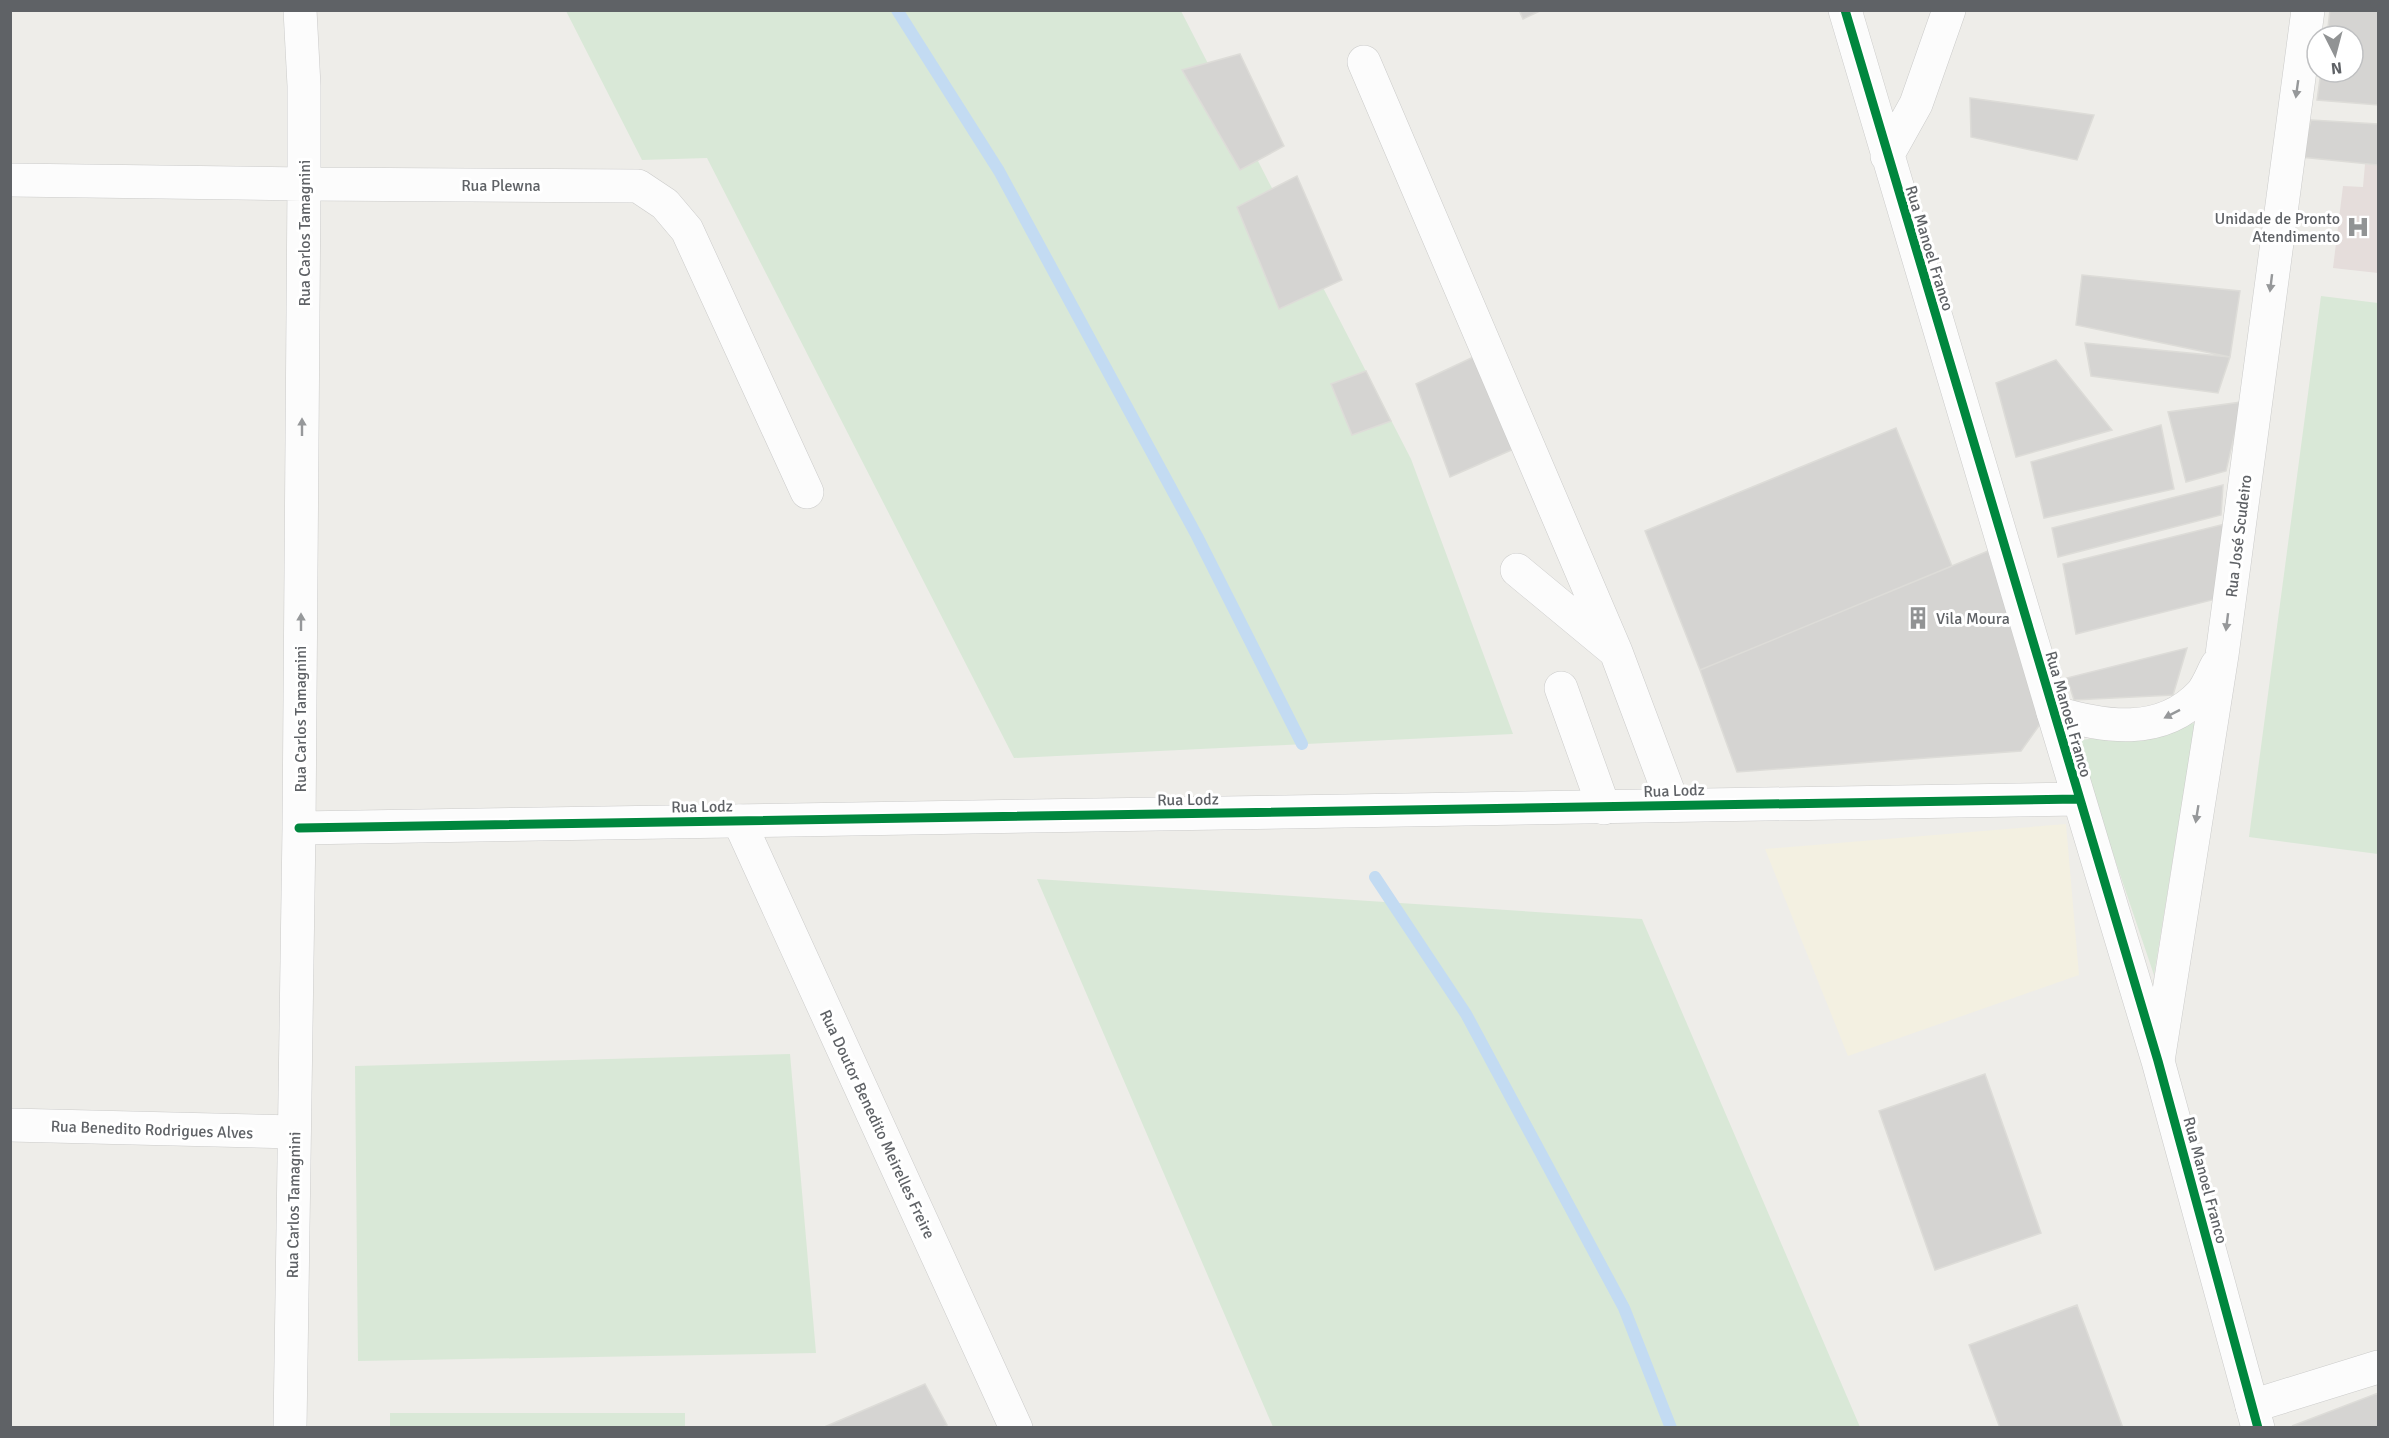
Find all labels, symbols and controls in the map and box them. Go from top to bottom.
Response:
north arrow [2305,24,2365,84]
text: N [2330,57,2343,78]
one-way arrow [2292,80,2301,99]
street label: Rua Carlos Tamagnini [295,160,315,306]
street label: Rua Plewna [461,176,541,196]
street label: Rua Manoel Franco [1900,183,1958,314]
place label: Unidade de Pronto Atendimento [2214,209,2340,247]
hospital icon: Unidade de Pronto Atendimento [2345,214,2371,240]
one-way arrow [2266,273,2276,292]
one-way arrow [297,418,307,437]
street label: Rua José Scudeiro [2222,474,2256,599]
building icon: Vila Moura [1905,605,1931,631]
place label: Vila Moura [1936,609,2010,629]
one-way arrow [2222,612,2231,631]
one-way arrow [296,613,306,632]
street label: Rua Carlos Tamagnini [291,646,311,792]
street label: Rua Manoel Franco [2040,649,2096,780]
one-way arrow [2163,709,2180,719]
street label: Rua Lodz [1643,780,1705,802]
street label: Rua Lodz [1157,789,1219,811]
street label: Rua Lodz [671,796,733,818]
one-way arrow [2192,805,2201,824]
street label: Rua Doutor Benedito Meirelles Freire [815,1007,939,1242]
street label: Rua Manoel Franco [2179,1115,2232,1246]
street label: Rua Benedito Rodrigues Alves [50,1116,254,1144]
street label: Rua Carlos Tamagnini [283,1131,305,1279]

